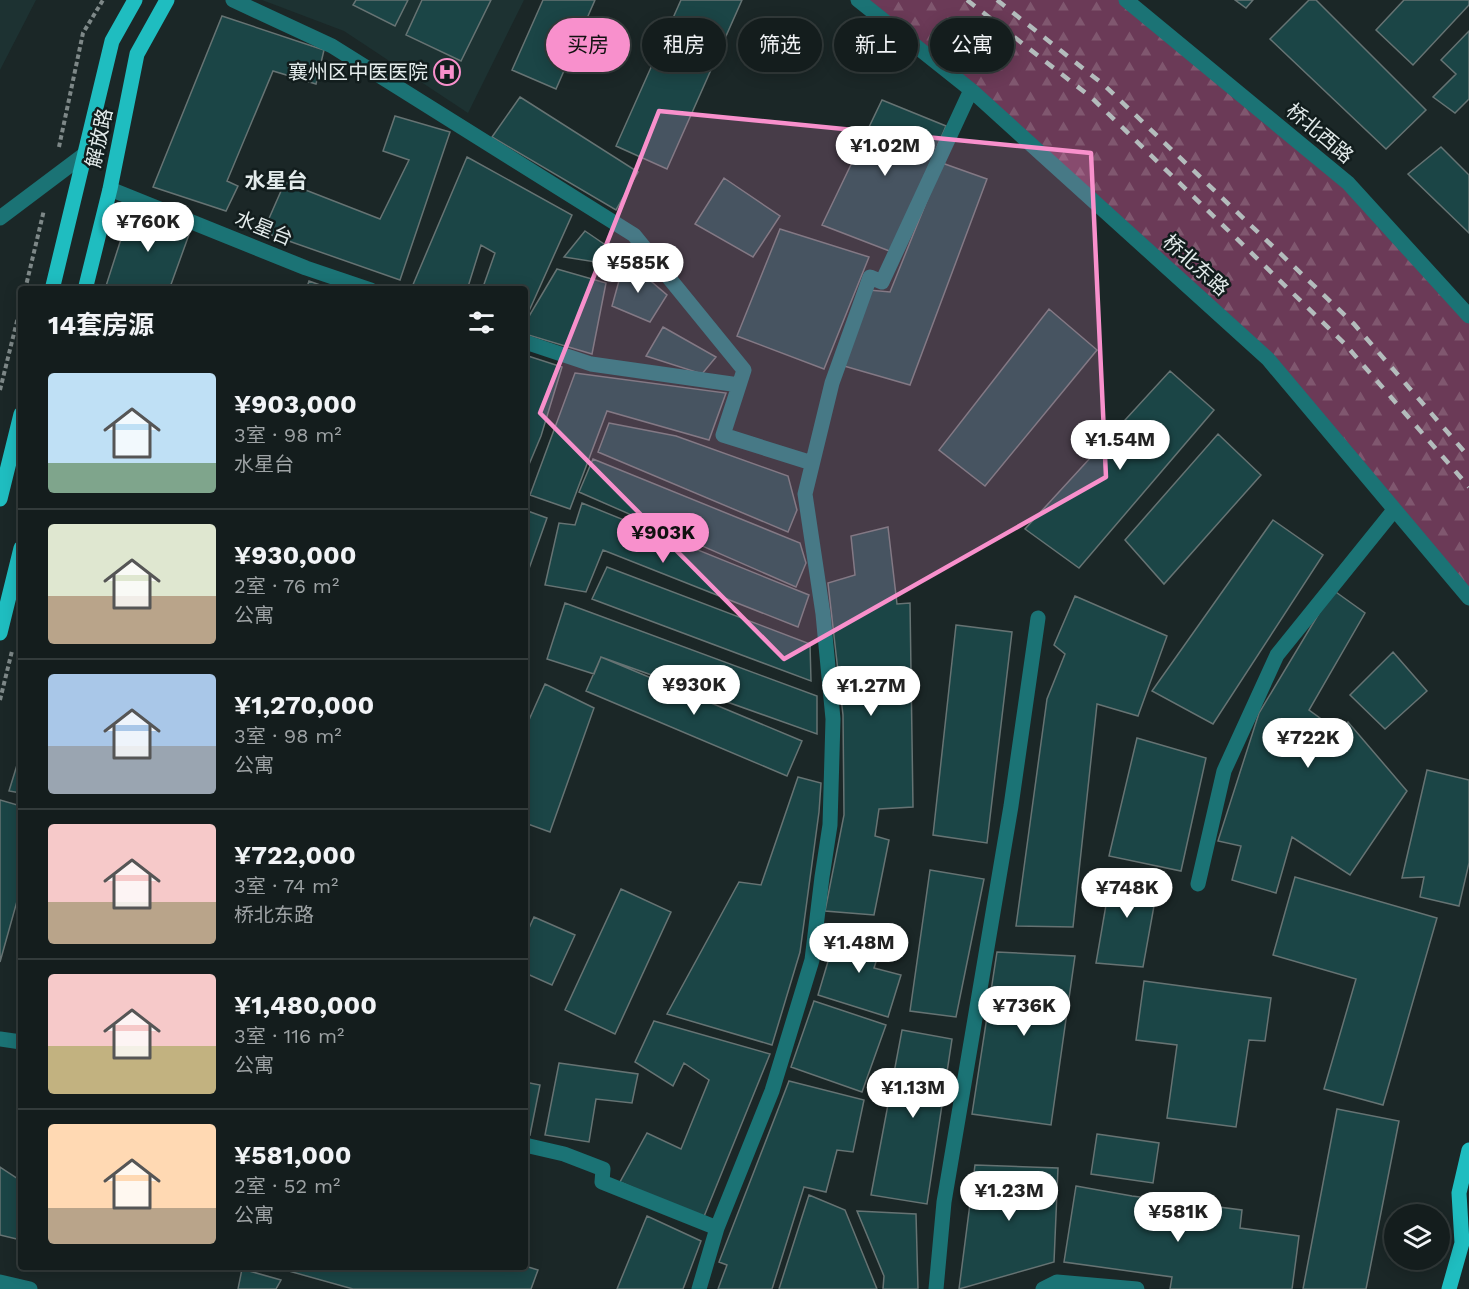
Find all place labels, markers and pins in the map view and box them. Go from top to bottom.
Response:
hospital icon: 襄州区中医医院 [432,57,462,87]
place label: 襄州区中医医院 [288,60,428,84]
pin: ¥1.02M [836,126,934,177]
pin: ¥760K [106,202,190,253]
pin: ¥585K [596,243,680,294]
pin: ¥1.54M [1071,420,1169,471]
pin: ¥903K [621,513,705,564]
pin: ¥930K [652,665,736,716]
pin: ¥1.27M [822,666,920,717]
pin: ¥722K [1266,718,1350,769]
pin: ¥748K [1085,868,1169,919]
pin: ¥1.48M [810,923,908,974]
pin: ¥736K [982,986,1066,1037]
pin: ¥1.13M [864,1068,962,1119]
pin: ¥1.23M [960,1171,1058,1222]
pin: ¥581K [1136,1192,1220,1243]

